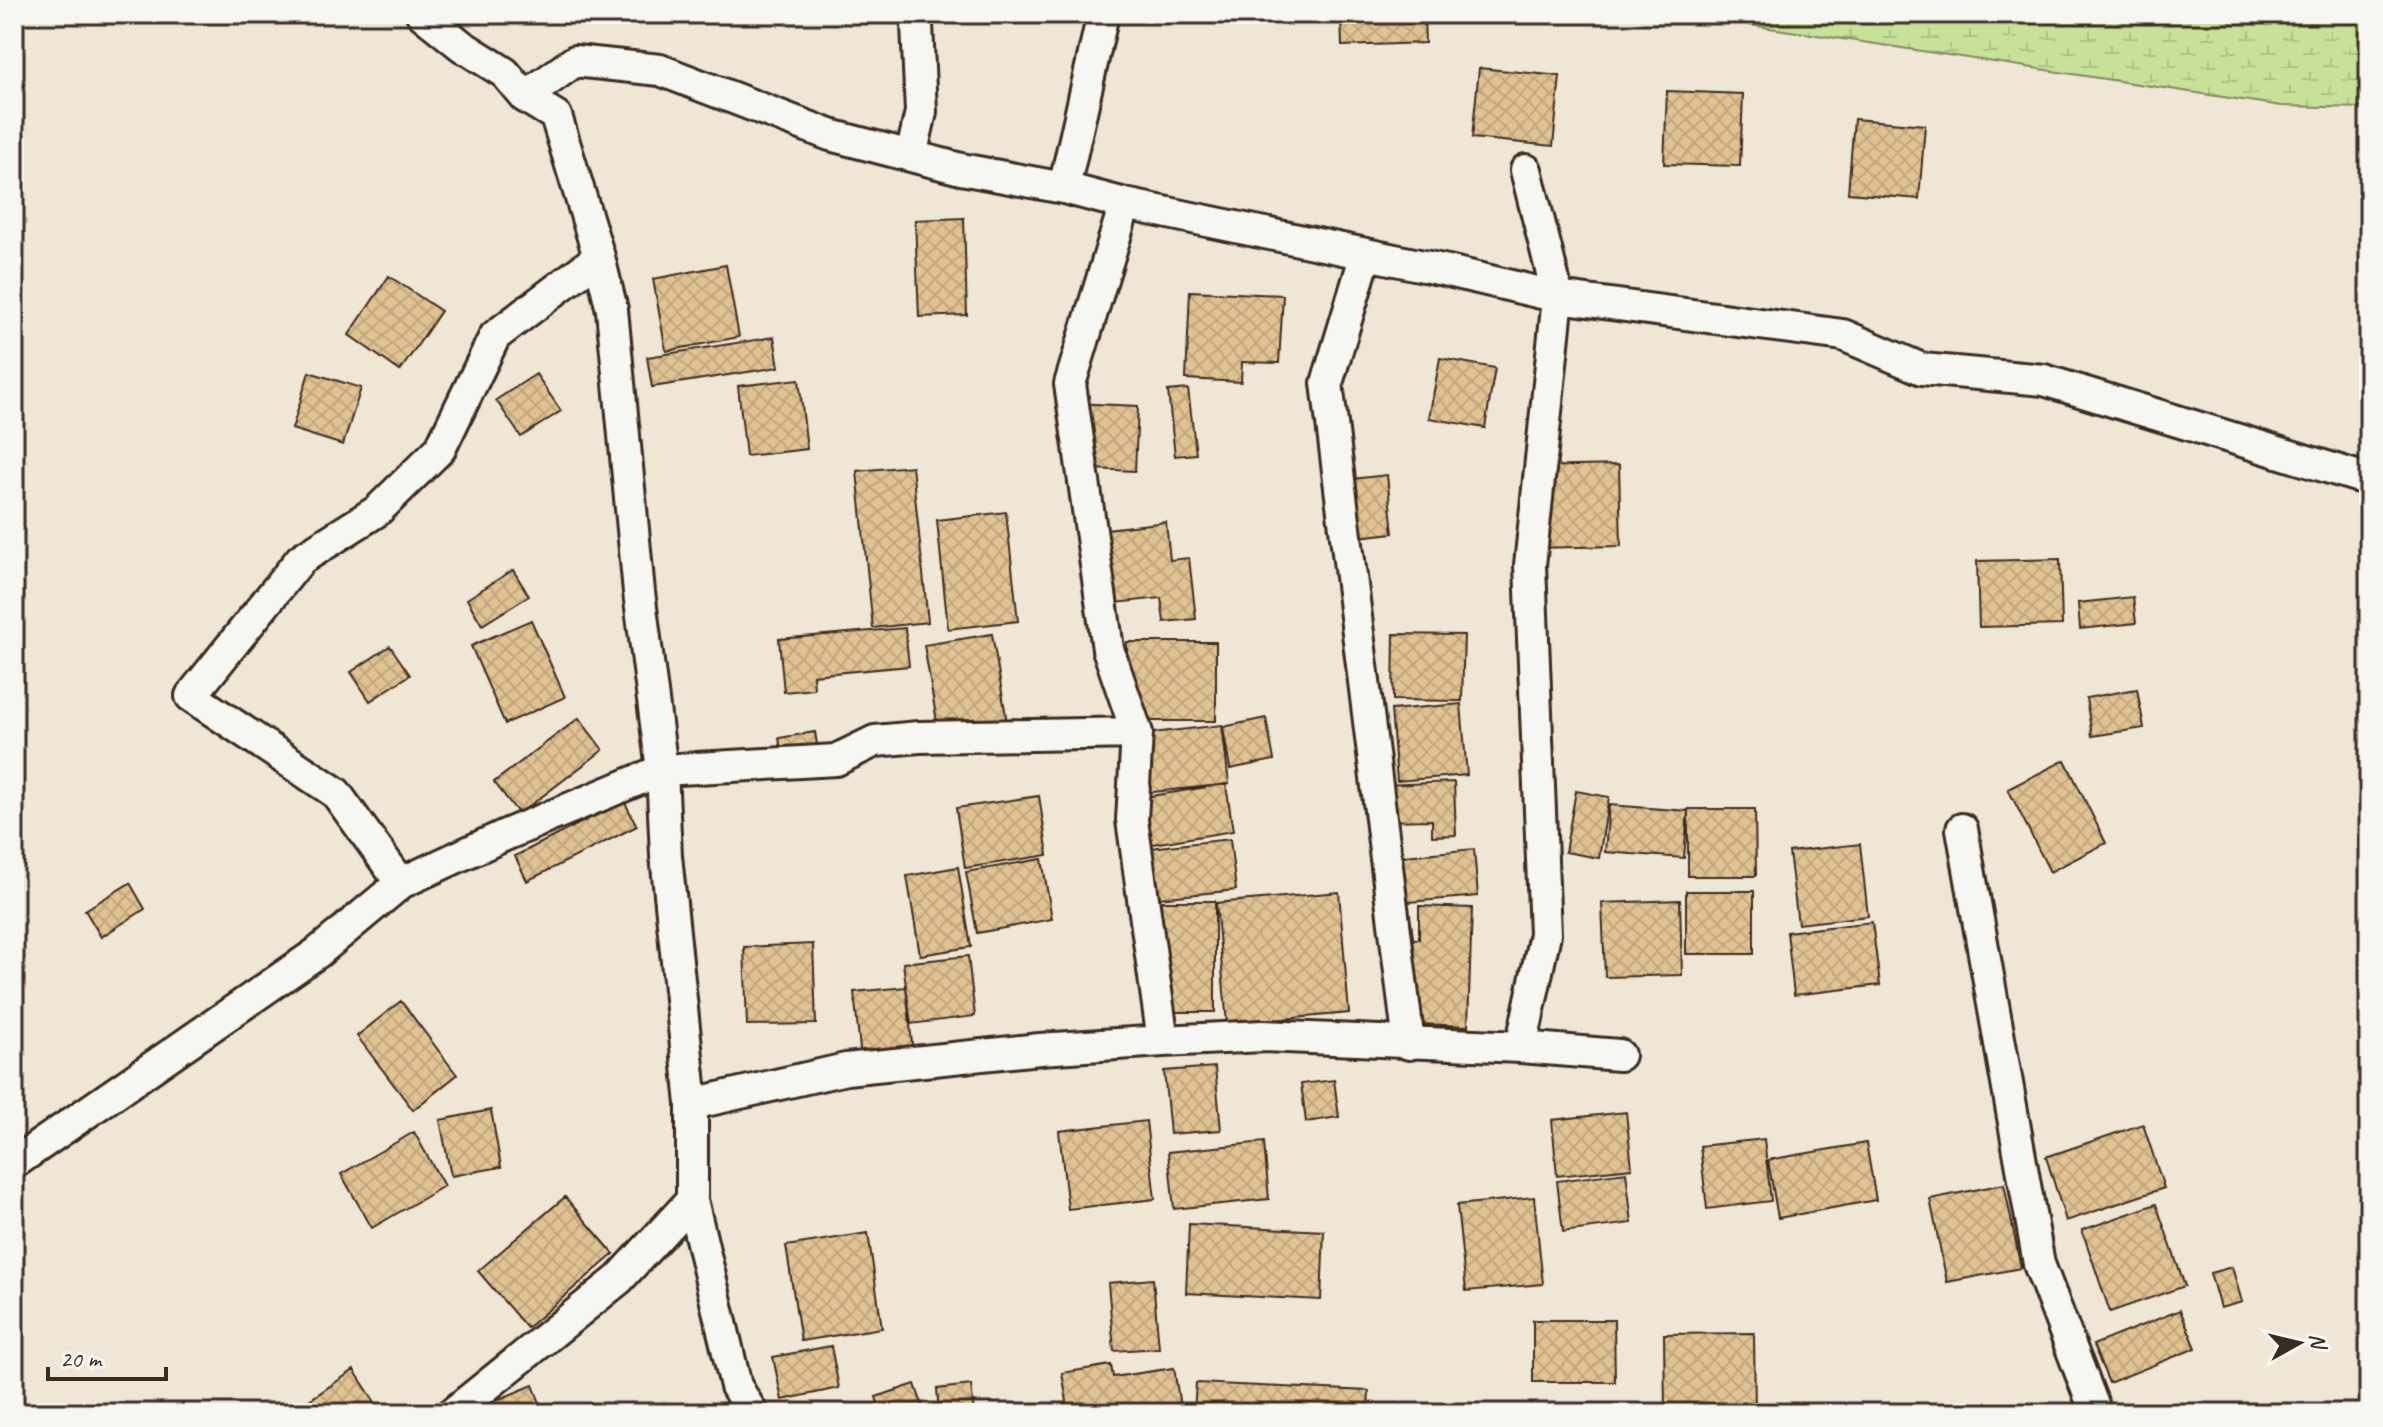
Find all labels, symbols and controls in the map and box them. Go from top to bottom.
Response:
north arrow [2259,1303,2339,1383]
scale bar [48,1331,166,1381]
text: N [2303,1332,2333,1352]
text: 20 m [60,1344,103,1374]

